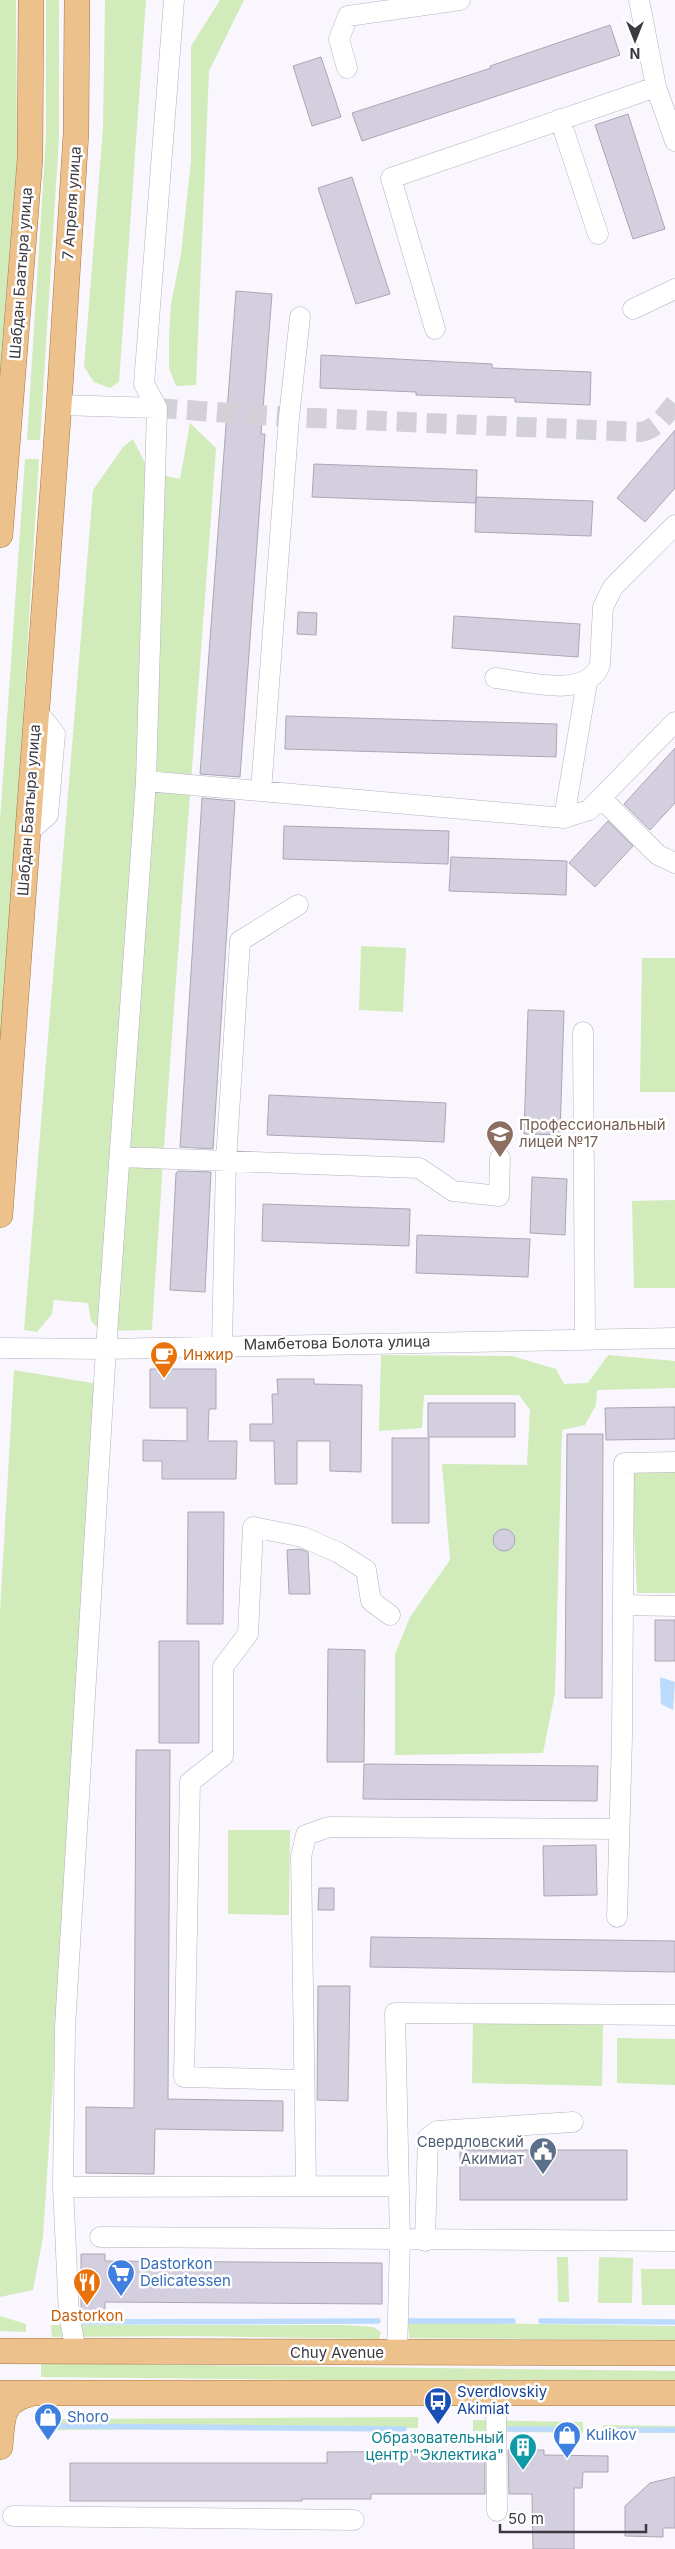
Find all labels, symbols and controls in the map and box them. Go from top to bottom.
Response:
north arrow [610,15,660,65]
text: N [630,45,640,62]
street label: 7 Апреля улица [58,146,85,260]
street label: Шабдан Баатыра улица [5,187,36,359]
street label: Шабдан Баатыра улица [13,724,44,896]
place label: Профессиональный лицей №17 [519,1115,666,1151]
school or university icon: Профессиональный лицей №17 [485,1119,515,1158]
street label: Мамбетова Болота улица [244,1331,430,1354]
cafe icon: Инжир [149,1340,179,1379]
place label: Инжир [183,1345,233,1364]
place label: Свердловский Акимиат [417,2132,524,2168]
public building icon: Свердловский Акимиат [528,2136,558,2175]
place label: Dastorkon Delicatessen [140,2254,231,2290]
supermarket icon: Dastorkon Delicatessen [106,2258,136,2297]
restaurant icon: Dastorkon [72,2267,102,2306]
place label: Dastorkon [51,2306,123,2325]
street label: Chuy Avenue [290,2343,384,2362]
place label: Sverdlovskiy Akimiat [457,2382,548,2418]
bus stop icon: Sverdlovskiy Akimiat [423,2386,453,2425]
shop icon: Shoro [33,2402,63,2441]
place label: Shoro [67,2407,109,2426]
shop icon: Kulikov [552,2420,582,2459]
place label: Kulikov [586,2425,637,2444]
place label: Образовательный центр "Эклектика" [366,2428,504,2464]
building icon: Образовательный центр "Эклектика" [508,2432,538,2471]
scale bar [500,2502,646,2534]
text: 50 m [508,2509,544,2528]

